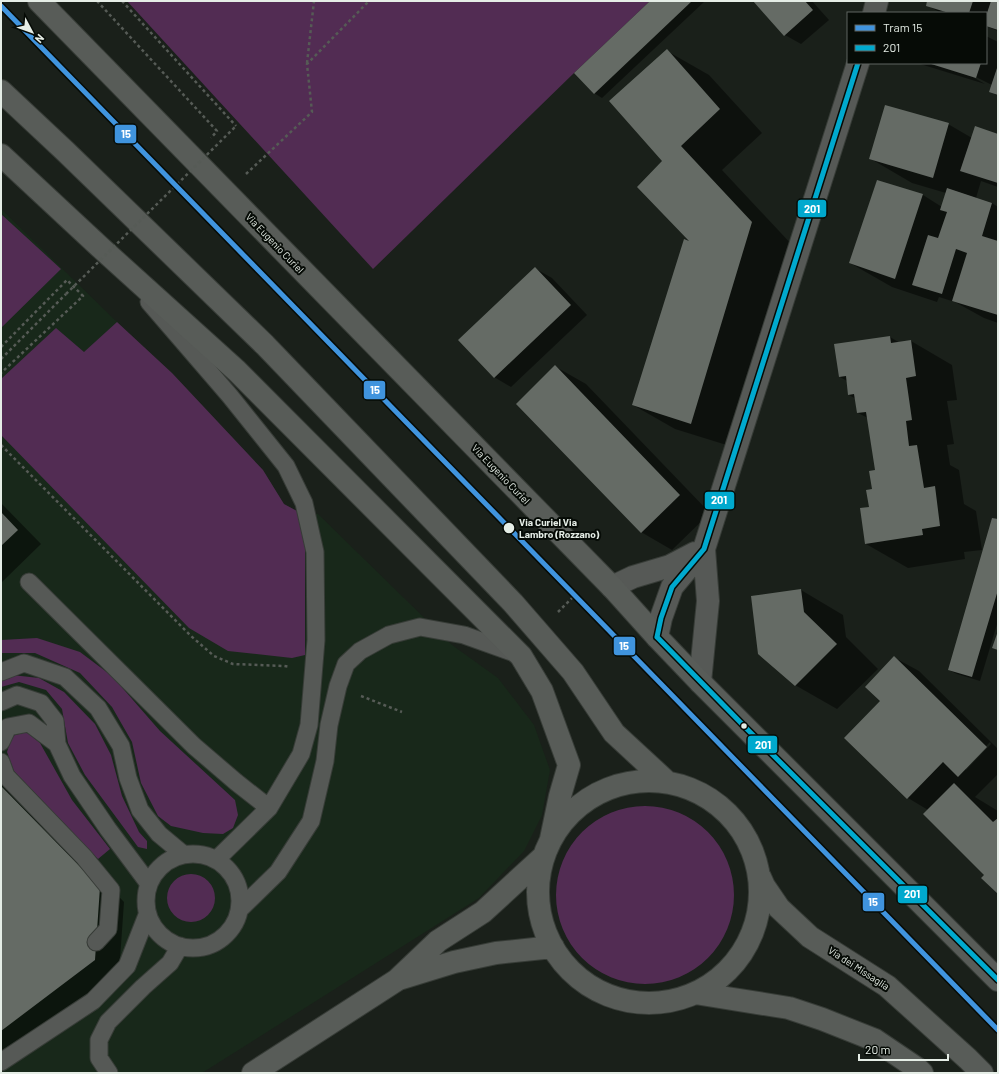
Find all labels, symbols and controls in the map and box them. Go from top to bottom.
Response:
north arrow [12,12,52,52]
legend [847,12,987,64]
text: Tram 15 [883,20,922,34]
text: N [33,32,47,46]
text: 201 [883,40,900,54]
line badge: 15 [114,124,137,144]
text: 15 [121,127,131,140]
line badge: 201 [797,199,827,218]
text: 201 [804,202,820,215]
street label: Via Eugenio Curiel [243,211,307,275]
line badge: 15 [363,380,386,400]
text: 15 [370,383,380,396]
street label: Via Eugenio Curiel [469,442,533,506]
line badge: 201 [704,491,735,510]
text: 201 [711,493,727,506]
place label: Via Curiel Via Lambro (Rozzano) [519,516,600,540]
marker: Via Curiel Via Lambro (Rozzano) [502,521,516,535]
line badge: 15 [613,636,636,656]
text: 15 [619,639,629,652]
unlabelled marker [739,721,749,731]
line badge: 201 [747,735,778,754]
text: 201 [755,738,771,751]
line badge: 201 [897,885,928,904]
text: 201 [904,887,920,900]
line badge: 15 [862,892,885,912]
text: 15 [868,895,878,908]
street label: Via dei Missaglia [826,944,892,992]
scale bar [859,1036,948,1062]
text: 20 m [865,1042,891,1056]

